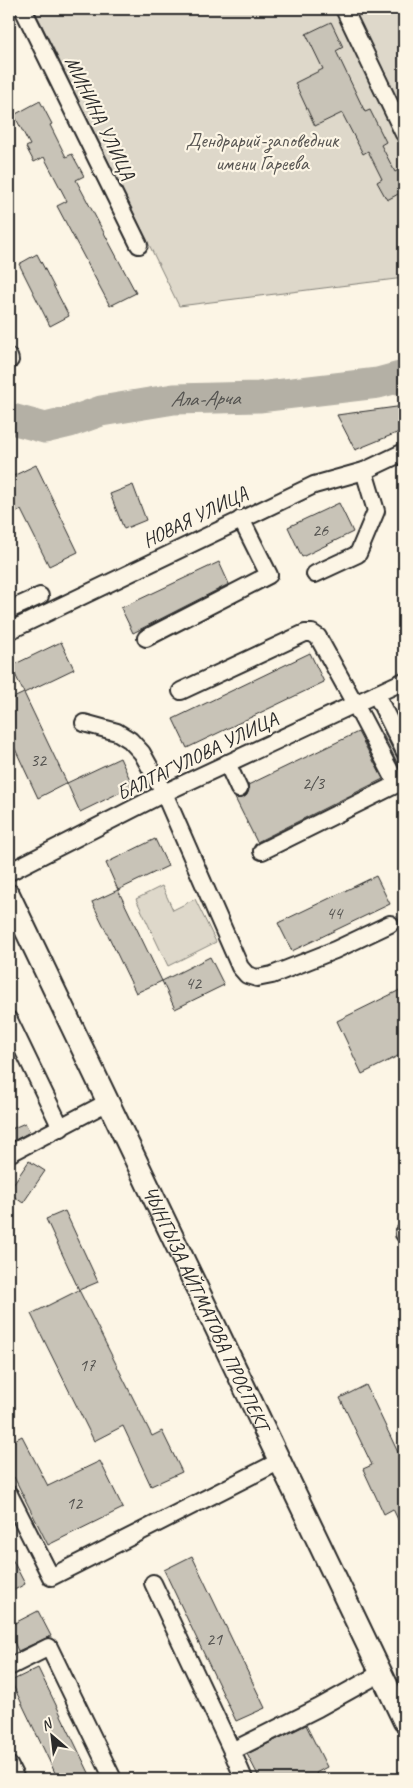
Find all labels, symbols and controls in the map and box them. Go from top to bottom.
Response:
street label: МИНИНА УЛИЦА [59,52,141,185]
park label: Дендрарий-заповедник имени Гареева [186,128,340,176]
water label: Ала-Арча [170,384,242,412]
street label: НОВАЯ УЛИЦА [138,480,252,553]
house number: 26 [312,519,329,541]
street label: БАЛТАГУЛОВА УЛИЦА [112,706,282,806]
house number: 32 [30,749,48,771]
house number: 2/3 [302,772,326,794]
house number: 44 [326,902,344,924]
house number: 42 [185,972,203,994]
street label: ЧЫНГЫЗА АЙТМАТОВА ПРОСПЕКТ [138,1182,277,1438]
house number: 17 [79,1354,96,1376]
house number: 12 [66,1492,84,1514]
house number: 21 [206,1628,223,1650]
north arrow [28,1710,78,1760]
text: N [38,1714,56,1735]

